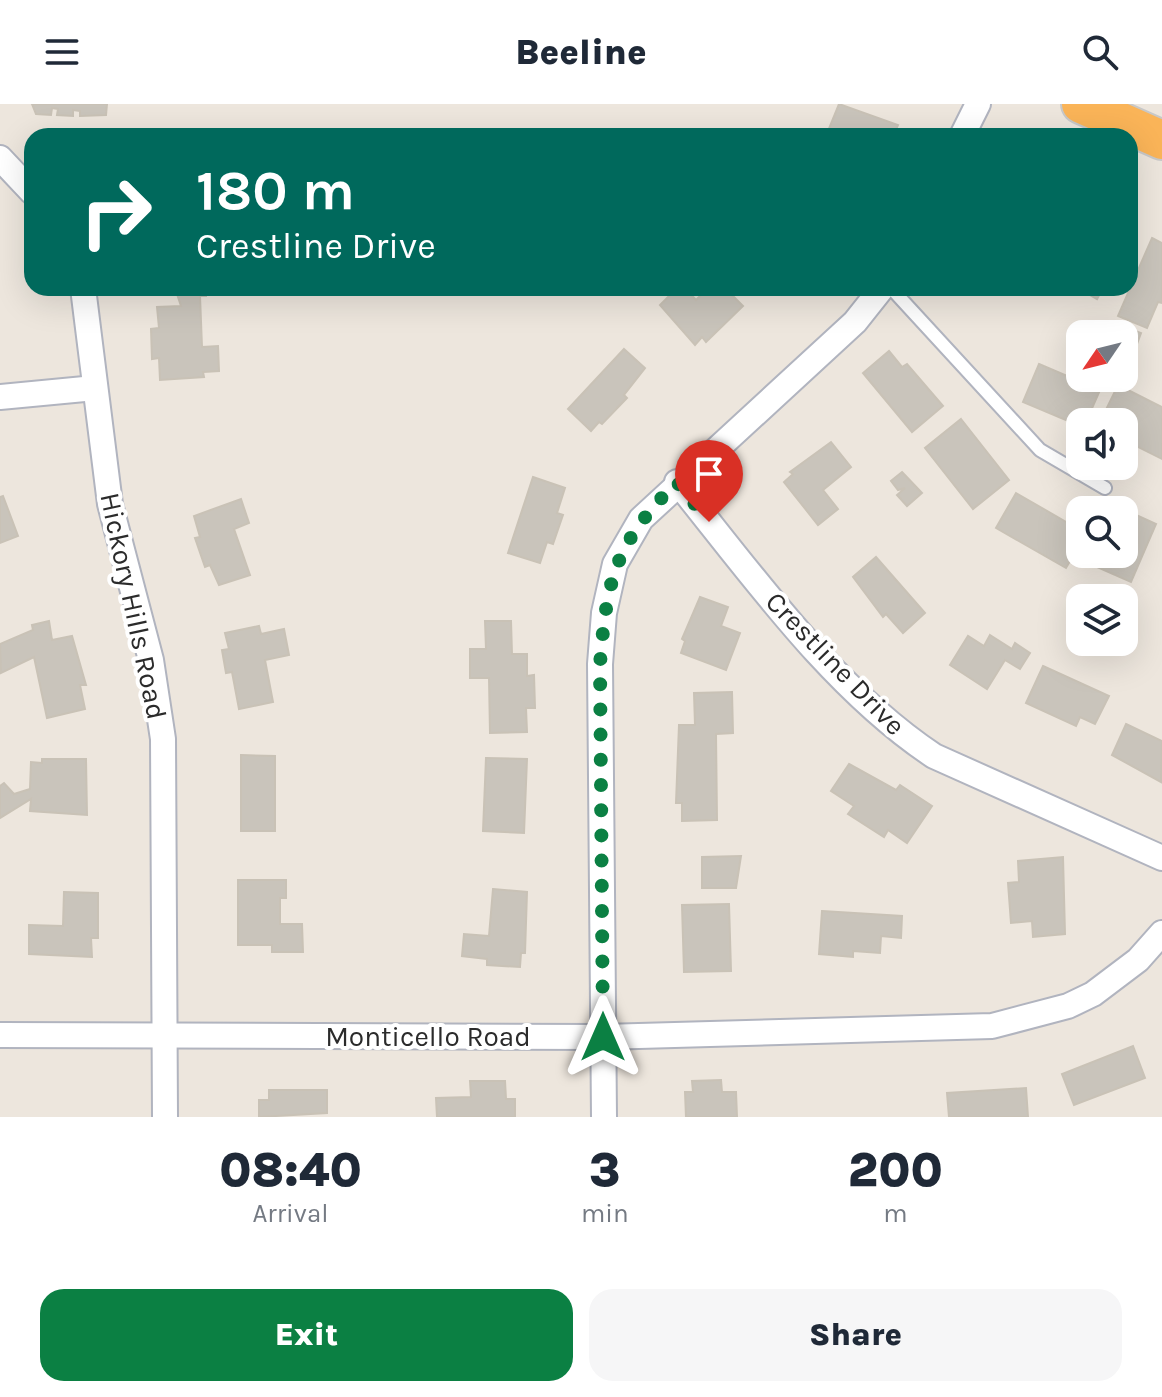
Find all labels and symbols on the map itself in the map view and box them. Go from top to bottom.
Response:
north arrow [1066,320,1138,392]
pin [675,440,743,522]
street label: Hickory Hills Road [93,490,174,722]
street label: Crestline Drive [759,585,912,742]
position arrow [561,995,645,1079]
street label: Monticello Road [325,1020,531,1053]

